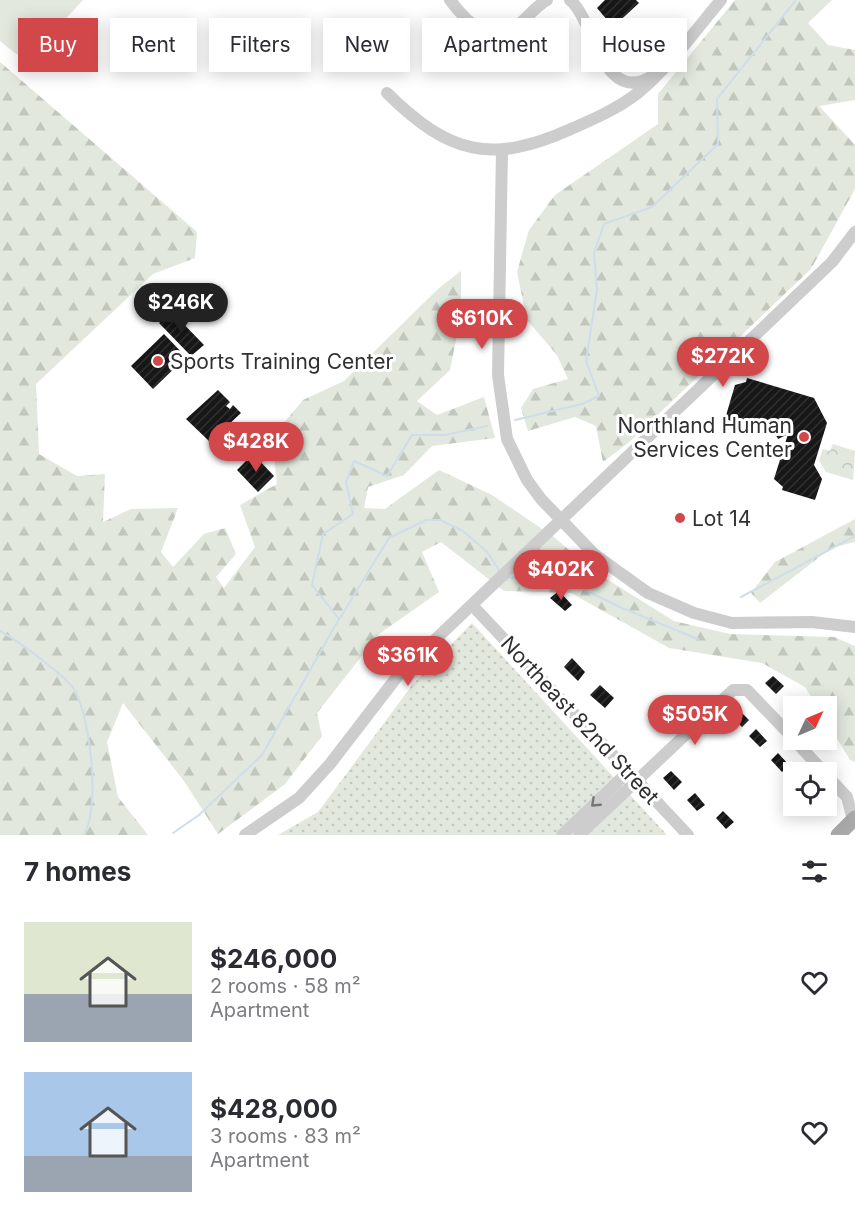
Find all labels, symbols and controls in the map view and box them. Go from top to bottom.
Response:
chip: Buy [18,18,98,72]
chip: Rent [110,18,197,72]
chip: Filters [209,18,311,72]
chip: New [323,18,410,72]
chip: Apartment [422,18,569,72]
chip: House [581,18,687,72]
pin: $246K [139,283,223,334]
text: $246K [148,290,214,314]
pin: $610K [440,299,524,350]
text: $610K [451,306,513,330]
pin: $272K [681,337,765,388]
text: $272K [691,344,755,368]
place label: Sports Training Center [170,349,394,374]
marker: Sports Training Center [151,354,165,368]
place label: Northland Human Services Center [617,413,792,462]
pin: $428K [214,422,298,473]
text: $428K [223,429,289,453]
marker: Northland Human Services Center [797,430,811,444]
place label: Lot 14 [692,506,751,531]
marker: Lot 14 [673,511,687,525]
pin: $402K [519,550,603,601]
text: $402K [527,557,595,581]
street label: Northeast 82nd Street [496,631,664,809]
pin: $361K [366,636,450,687]
text: $361K [377,643,439,667]
pin: $505K [653,695,737,746]
north arrow [783,696,837,750]
map controls [783,696,837,816]
text: $505K [662,702,728,726]
button: locate [783,762,837,816]
one-way arrow [592,796,603,807]
icon: filters [798,855,831,888]
text: 7 homes [24,856,131,887]
text: $246,000 [210,943,337,974]
icon: home [72,946,144,1018]
icon: heart [798,966,831,999]
text: 2 rooms · 58 m² [210,974,361,998]
text: Apartment [210,998,309,1022]
text: $428,000 [210,1093,338,1124]
icon: home [72,1096,144,1168]
icon: heart [798,1116,831,1149]
text: 3 rooms · 83 m² [210,1124,361,1148]
text: Apartment [210,1148,309,1172]

